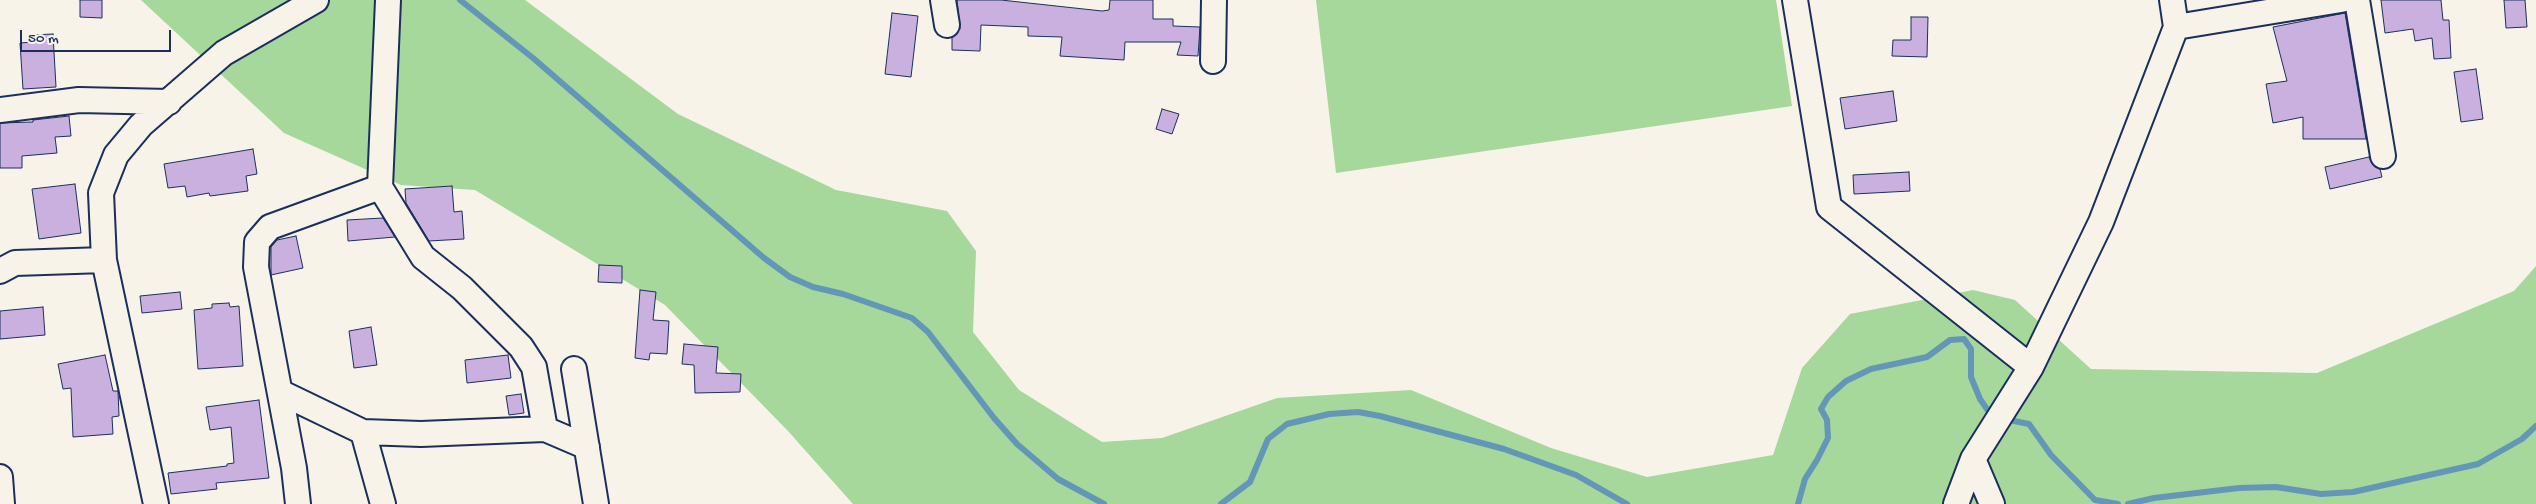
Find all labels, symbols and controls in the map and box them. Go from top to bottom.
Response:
scale bar [22,20,174,52]
text: 50 m [28,30,59,48]

